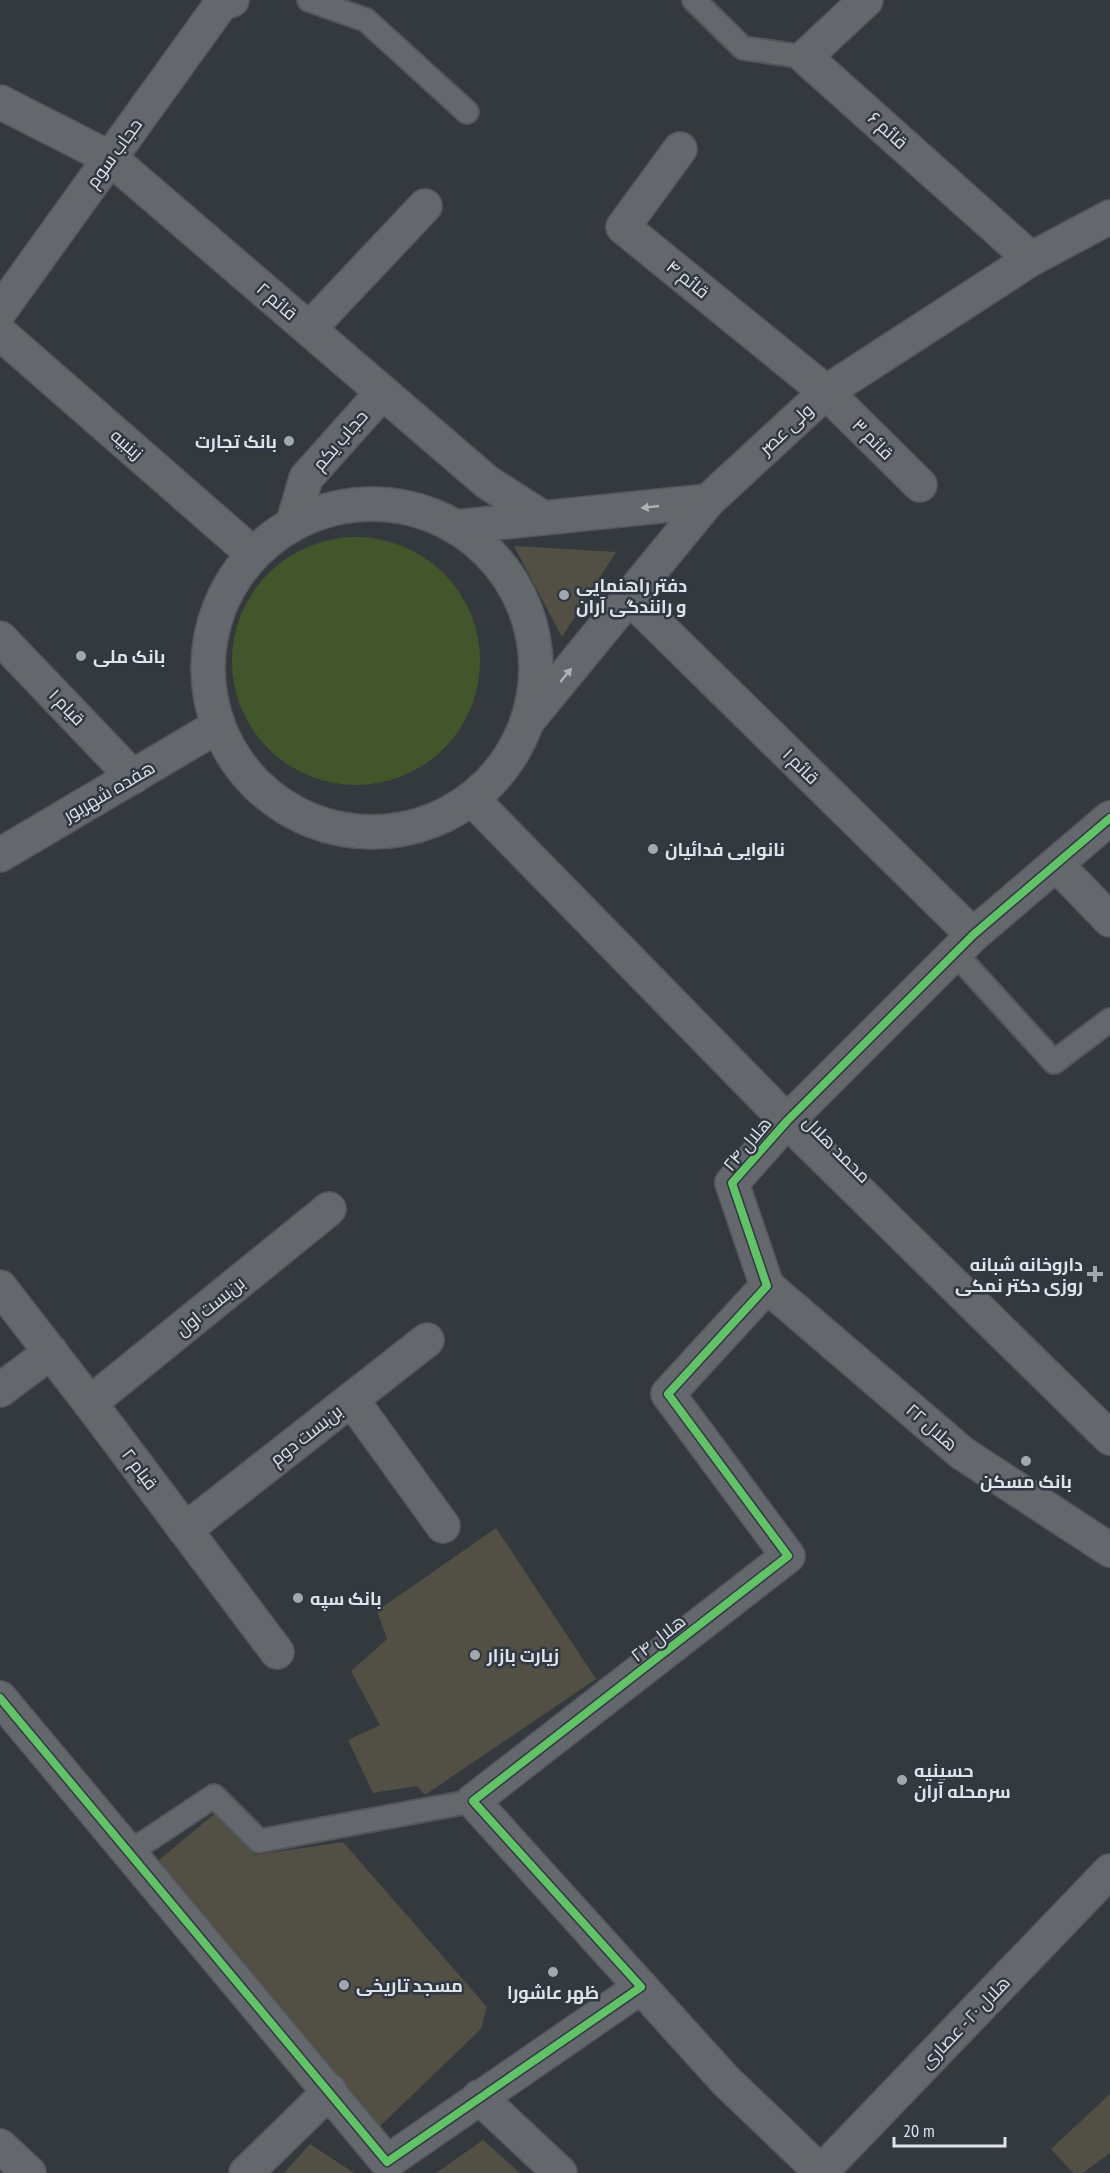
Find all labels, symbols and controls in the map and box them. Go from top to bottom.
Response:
street label: قائم ۶ [863,106,913,154]
street label: حجاب سوم [81,114,148,193]
street label: قائم ۴ [661,255,714,304]
street label: قائم ۲ [251,277,302,326]
street label: ولی عصر [754,398,818,460]
street label: حجاب یکم [307,405,373,476]
street label: قائم ۳ [847,414,898,465]
street label: زینبیه [106,424,148,464]
place label: بانک تجارت [195,430,277,453]
marker: بانک تجارت [282,434,296,448]
one-way arrow [640,502,659,512]
place label: دفتر راهنمایی و رانندگی آران [576,574,687,618]
marker: دفتر راهنمایی و رانندگی آران [557,588,571,602]
place label: بانک ملی [93,645,165,668]
marker: بانک ملی [74,649,88,663]
one-way arrow [559,667,572,683]
street label: قیام ۱ [43,684,90,731]
street label: قائم ۱ [777,743,824,790]
street label: هفده شهریور [58,756,159,827]
place label: نانوایی فدائیان [665,838,785,861]
marker: نانوایی فدائیان [646,842,660,856]
street label: محمد هلال [798,1110,876,1188]
street label: هلال ۲۴ [718,1112,776,1176]
place label: داروخانه شبانه روزی دکتر نمکی [955,1253,1083,1297]
marker: داروخانه شبانه روزی دکتر نمکی [1088,1267,1102,1281]
street label: بن‌بست اول [171,1271,249,1341]
street label: هلال ۲۲ [901,1398,963,1456]
street label: بن‌بست دوم [265,1399,348,1471]
street label: قیام ۲ [116,1444,163,1495]
marker: بانک مسکن [1019,1454,1033,1468]
place label: بانک مسکن [980,1470,1072,1493]
place label: بانک سپه [310,1587,382,1611]
marker: بانک سپه [291,1591,305,1605]
street label: هلال ۲۴ [626,1609,690,1667]
place label: زیارت بازار [486,1644,559,1667]
marker: زیارت بازار [468,1648,482,1662]
place label: حسینیه سرمحله آران [914,1759,1011,1803]
marker: حسینیه سرمحله آران [895,1773,909,1787]
marker: ظهر عاشورا [546,1965,560,1979]
street label: هلال ۲۰ - عصاری [915,1971,1015,2073]
place label: مسجد تاریخی [356,1974,463,1997]
marker: مسجد تاریخی [337,1978,351,1992]
place label: ظهر عاشورا [507,1981,599,2004]
scale bar [894,2110,1005,2148]
text: 20 m [903,2119,935,2142]

